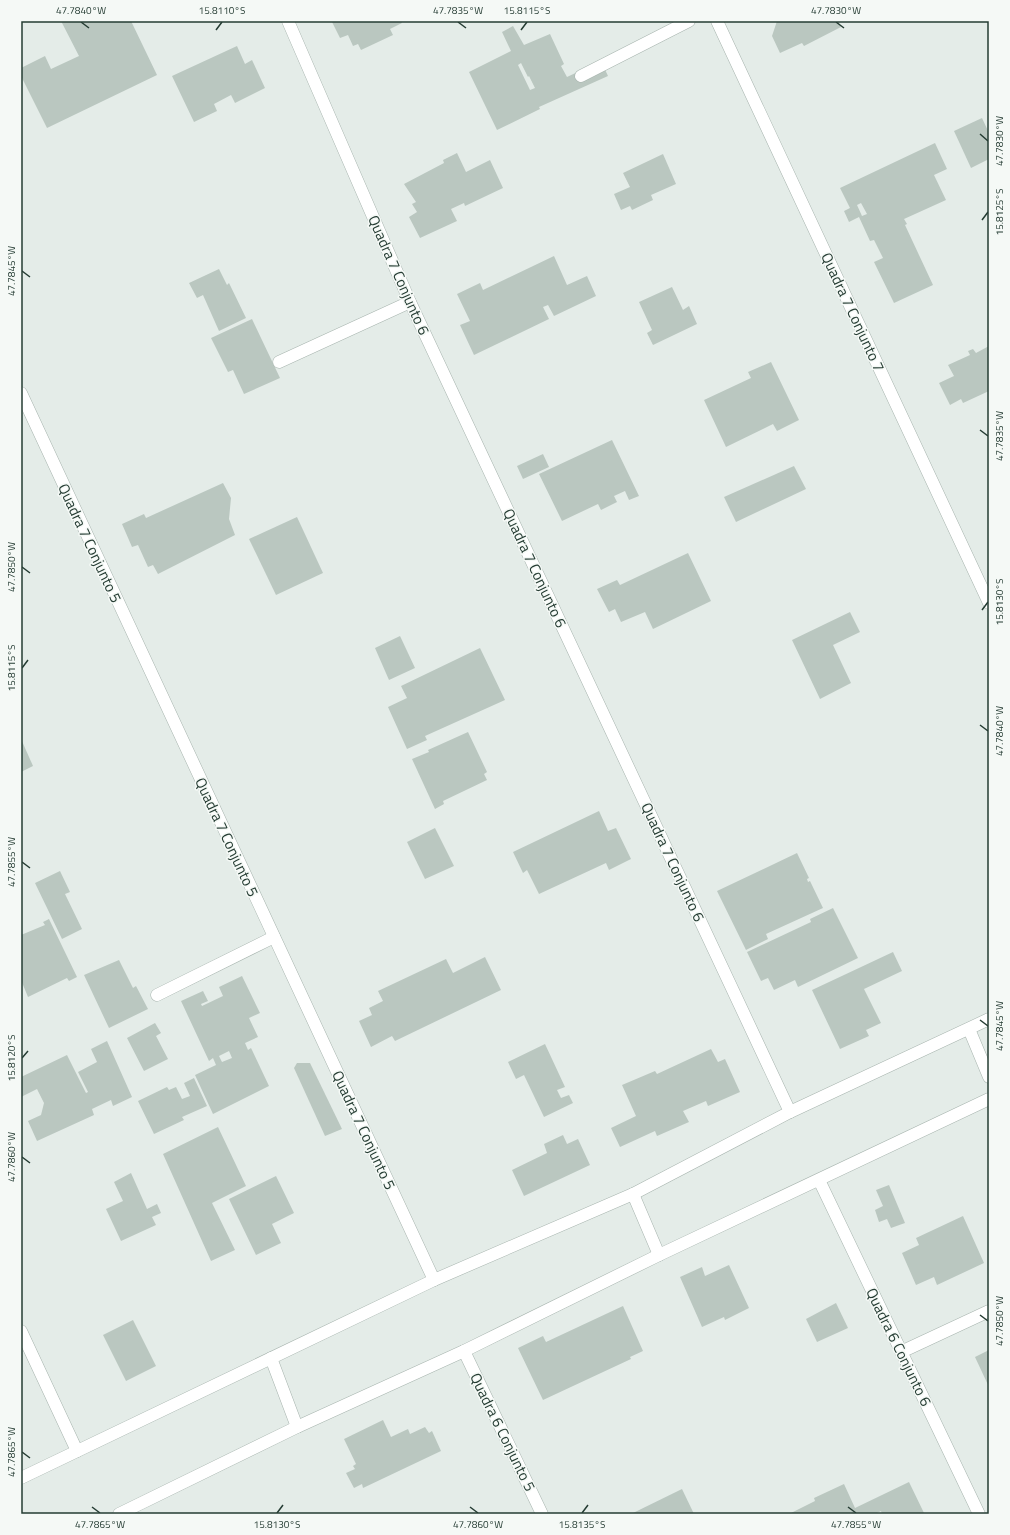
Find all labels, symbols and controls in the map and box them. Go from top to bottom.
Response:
text: 47.7840°W [56,3,106,18]
text: 15.8110°S [199,3,245,18]
text: 47.7835°W [433,3,483,18]
text: 15.8115°S [504,3,550,18]
text: 47.7830°W [811,3,861,18]
text: 47.7830°W [992,116,1007,166]
text: 15.8125°S [992,189,1007,235]
street label: Quadra 7 Conjunto 6 [362,211,436,339]
text: 47.7845°W [4,246,19,296]
street label: Quadra 7 Conjunto 7 [815,249,891,375]
text: 47.7835°W [992,411,1007,461]
street label: Quadra 7 Conjunto 5 [52,480,128,606]
street label: Quadra 7 Conjunto 6 [497,505,573,631]
text: 47.7850°W [4,542,19,592]
text: 15.8130°S [992,579,1007,625]
text: 15.8115°S [4,645,19,691]
text: 47.7840°W [992,706,1007,756]
street label: Quadra 7 Conjunto 5 [189,774,265,900]
street label: Quadra 7 Conjunto 6 [635,799,711,925]
text: 47.7855°W [4,837,19,887]
text: 47.7845°W [992,1001,1007,1051]
text: 15.8120°S [4,1035,19,1081]
street label: Quadra 7 Conjunto 5 [326,1067,402,1193]
text: 47.7860°W [4,1132,19,1182]
street label: Quadra 6 Conjunto 6 [860,1284,938,1410]
text: 47.7850°W [992,1296,1007,1346]
street label: Quadra 6 Conjunto 5 [464,1369,542,1495]
text: 47.7865°W [4,1427,19,1477]
text: 47.7865°W [75,1517,125,1532]
text: 15.8130°S [254,1517,300,1532]
text: 47.7860°W [453,1517,503,1532]
text: 15.8135°S [559,1517,605,1532]
text: 47.7855°W [831,1517,881,1532]

